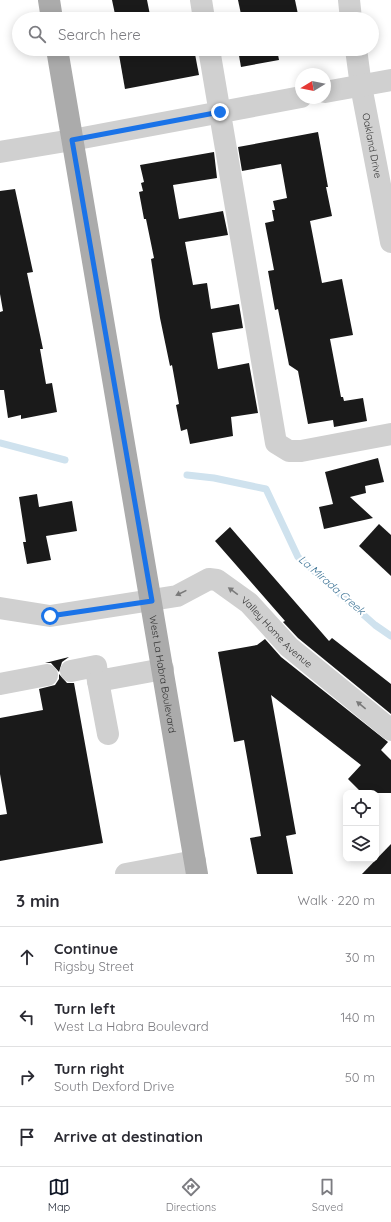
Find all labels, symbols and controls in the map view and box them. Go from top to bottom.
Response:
search box [12,12,379,56]
icon: search [26,23,48,45]
text: Search here [58,25,141,44]
north arrow [295,68,331,104]
route end [211,103,229,121]
street label: Oakland Drive [359,112,385,180]
water label: La Mirada Creek [296,552,369,618]
one-way arrow [227,587,238,595]
one-way arrow [176,590,187,596]
street label: Valley Home Avenue [238,593,315,671]
route start [41,607,59,625]
street label: West La Habra Boulevard [146,614,179,734]
one-way arrow [355,701,366,710]
map controls [343,790,379,862]
button: locate [343,790,379,826]
button: layers [343,826,379,862]
text: 3 min [16,890,60,911]
text: Walk · 220 m [298,892,375,908]
text: Continue [54,939,118,958]
icon: ahead [16,946,38,968]
text: 30 m [345,949,375,965]
text: Rigsby Street [54,958,134,974]
text: Turn left [54,999,116,1018]
icon: left [16,1006,38,1028]
text: 140 m [340,1009,375,1025]
text: West La Habra Boulevard [54,1018,209,1034]
text: Turn right [54,1059,125,1078]
icon: right [16,1066,38,1088]
text: 50 m [345,1069,375,1085]
text: South Dexford Drive [54,1078,174,1094]
icon: arrive [16,1126,38,1148]
text: Arrive at destination [54,1127,203,1146]
tab: Map [48,1176,70,1214]
tab: Directions [166,1176,216,1214]
tab: Saved [312,1176,343,1214]

